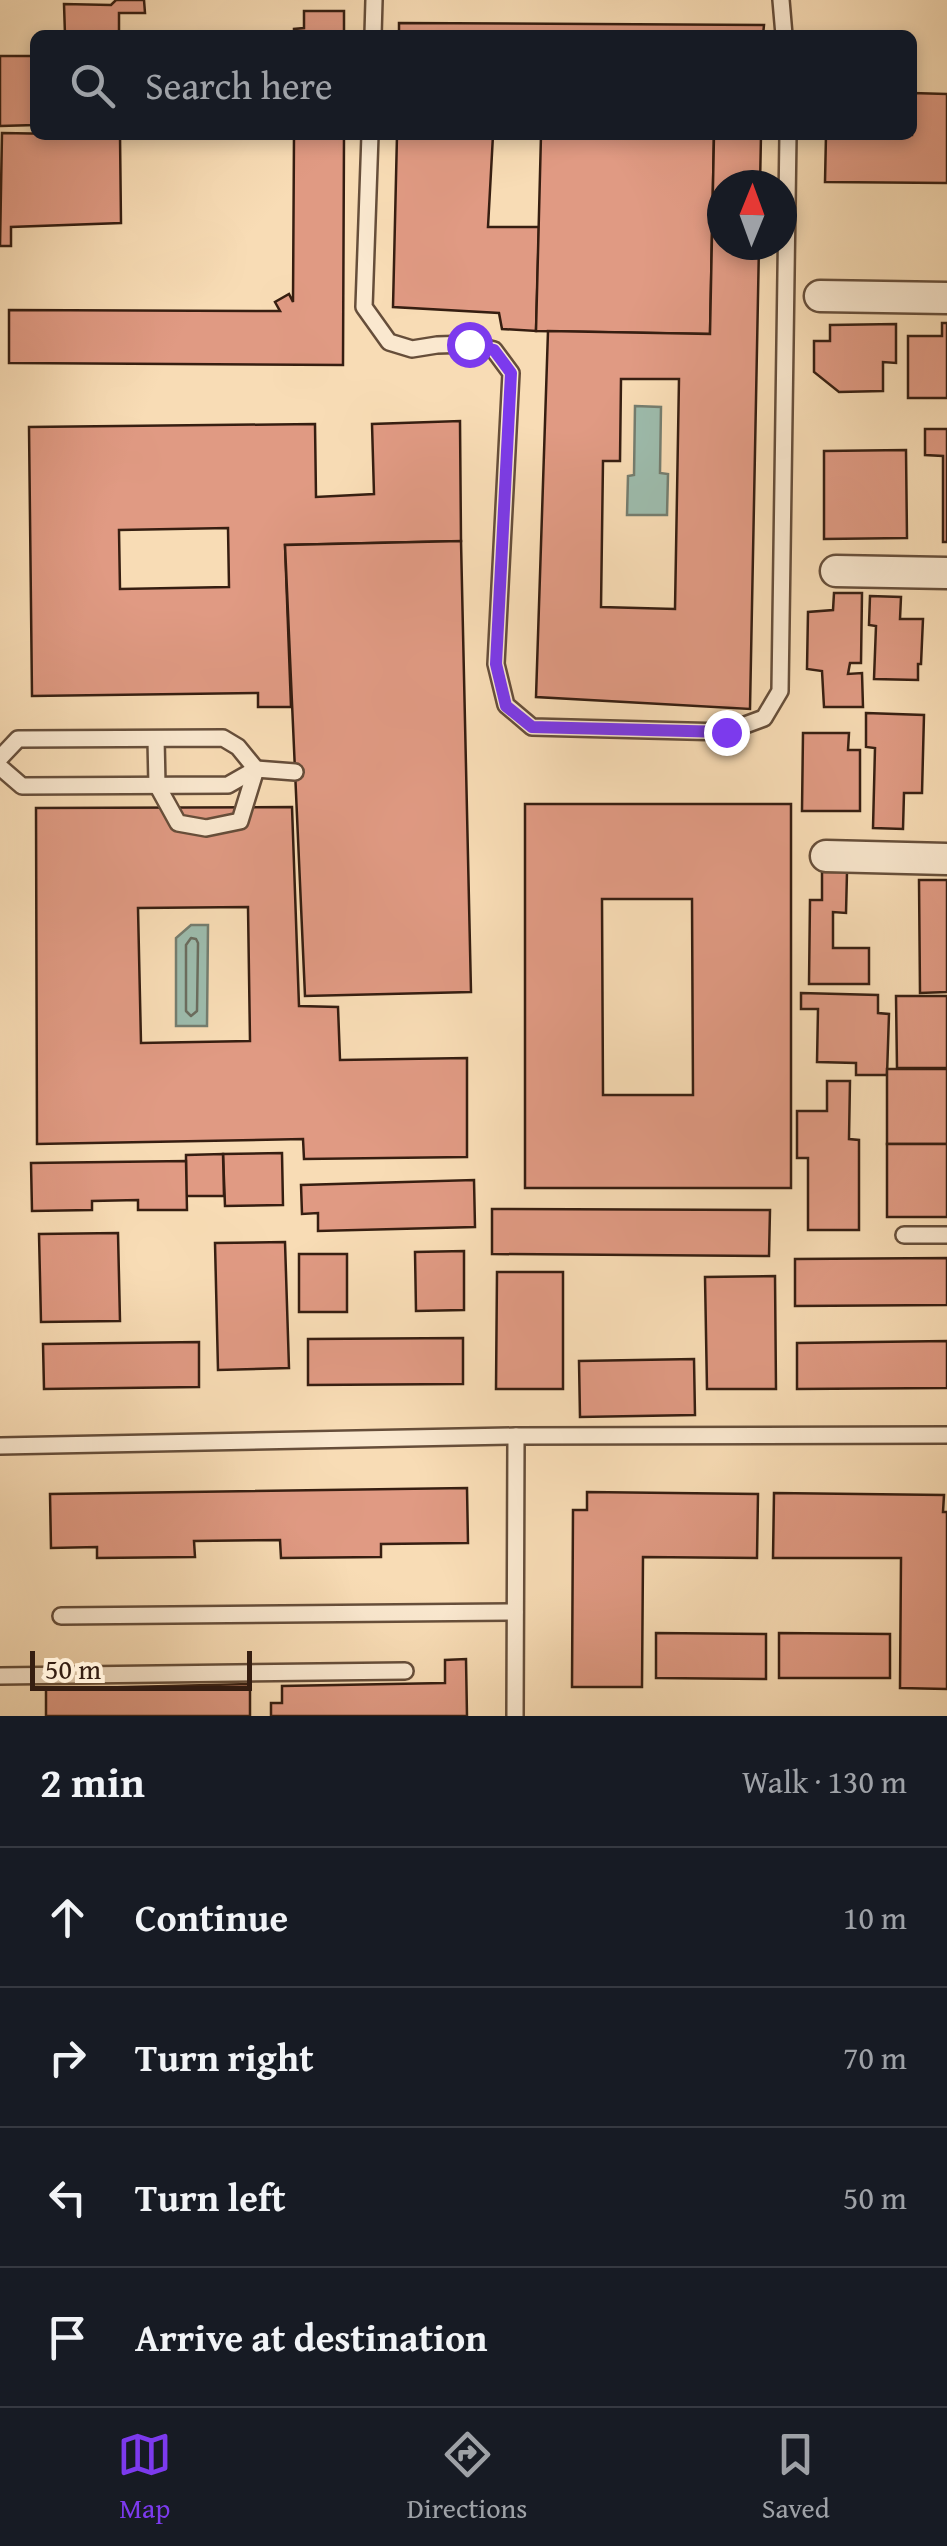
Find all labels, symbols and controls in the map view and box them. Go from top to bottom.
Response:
search box [30,30,917,140]
text: Search here [145,57,333,113]
icon: search [65,58,120,113]
north arrow [707,170,797,260]
route start [447,322,493,368]
route end [704,710,750,756]
scale bar [30,1646,252,1690]
text: 50 m [45,1648,101,1689]
text: 2 min [40,1751,145,1812]
text: Walk · 130 m [742,1758,907,1805]
text: Continue [135,1889,288,1945]
icon: ahead [40,1890,95,1945]
text: 10 m [843,1894,907,1941]
text: Turn right [135,2029,314,2085]
icon: right [40,2030,95,2085]
text: 70 m [843,2034,907,2081]
text: Turn left [135,2169,286,2225]
icon: left [40,2170,95,2225]
text: 50 m [843,2174,907,2221]
text: Arrive at destination [135,2309,488,2365]
icon: arrive [40,2310,95,2365]
tab: Map [117,2427,172,2528]
tab: Directions [407,2427,527,2528]
tab: Saved [762,2427,830,2528]

